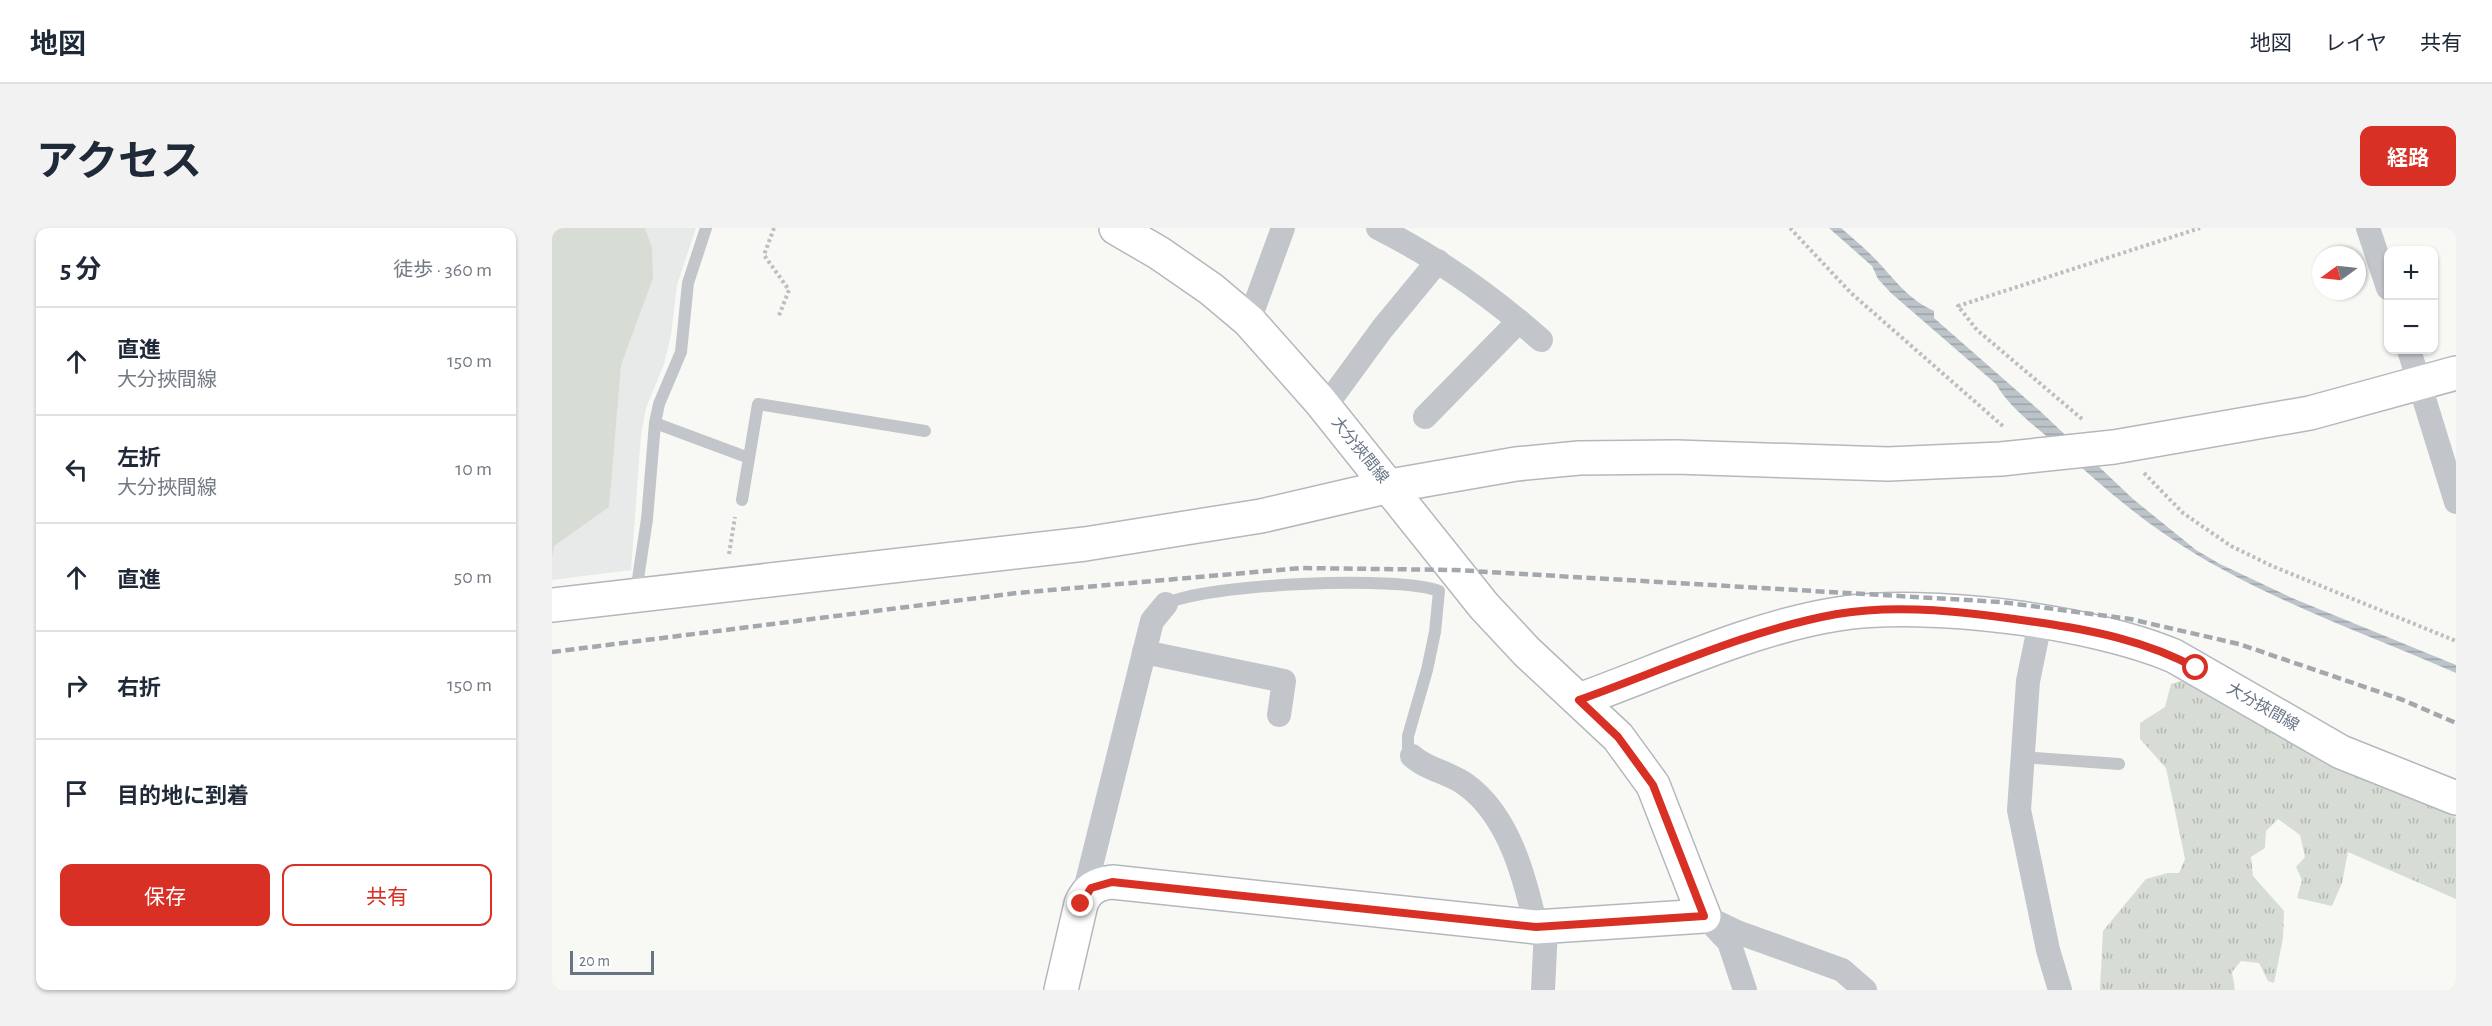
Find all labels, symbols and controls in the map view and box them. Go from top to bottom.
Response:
text: 地図 [30,31,86,59]
text: 地図 [2250,33,2292,54]
text: レイヤ [2325,33,2387,54]
text: 共有 [2420,33,2462,54]
button: 経路 [2360,126,2456,186]
text: アクセス [36,141,202,183]
north arrow [2312,246,2366,300]
map controls [2384,246,2438,354]
button: + [2384,246,2438,300]
text: 5 分 [60,257,101,283]
text: 徒歩 · 360 m [393,260,492,280]
button: − [2384,300,2438,354]
text: 直進 [117,339,161,361]
icon: ahead [60,345,93,378]
text: 150 m [447,351,492,371]
text: 大分挾間線 [117,370,217,390]
street label: 大分挾間線 [1329,413,1392,486]
text: 左折 [117,447,161,469]
icon: left [60,453,93,486]
text: 10 m [455,459,492,479]
text: 大分挾間線 [117,478,217,498]
icon: ahead [60,561,93,594]
text: 50 m [454,567,492,587]
text: 直進 [117,569,161,591]
route start [2182,654,2208,680]
icon: right [60,669,93,702]
text: 150 m [447,675,492,695]
text: 右折 [117,677,161,699]
street label: 大分挾間線 [2224,679,2302,734]
icon: arrive [60,777,93,810]
text: 目的地に到着 [117,785,249,807]
button: 保存 [60,864,270,926]
button: 共有 [282,864,492,926]
route end [1067,890,1093,916]
scale bar [570,948,654,976]
text: 20 m [579,953,610,969]

